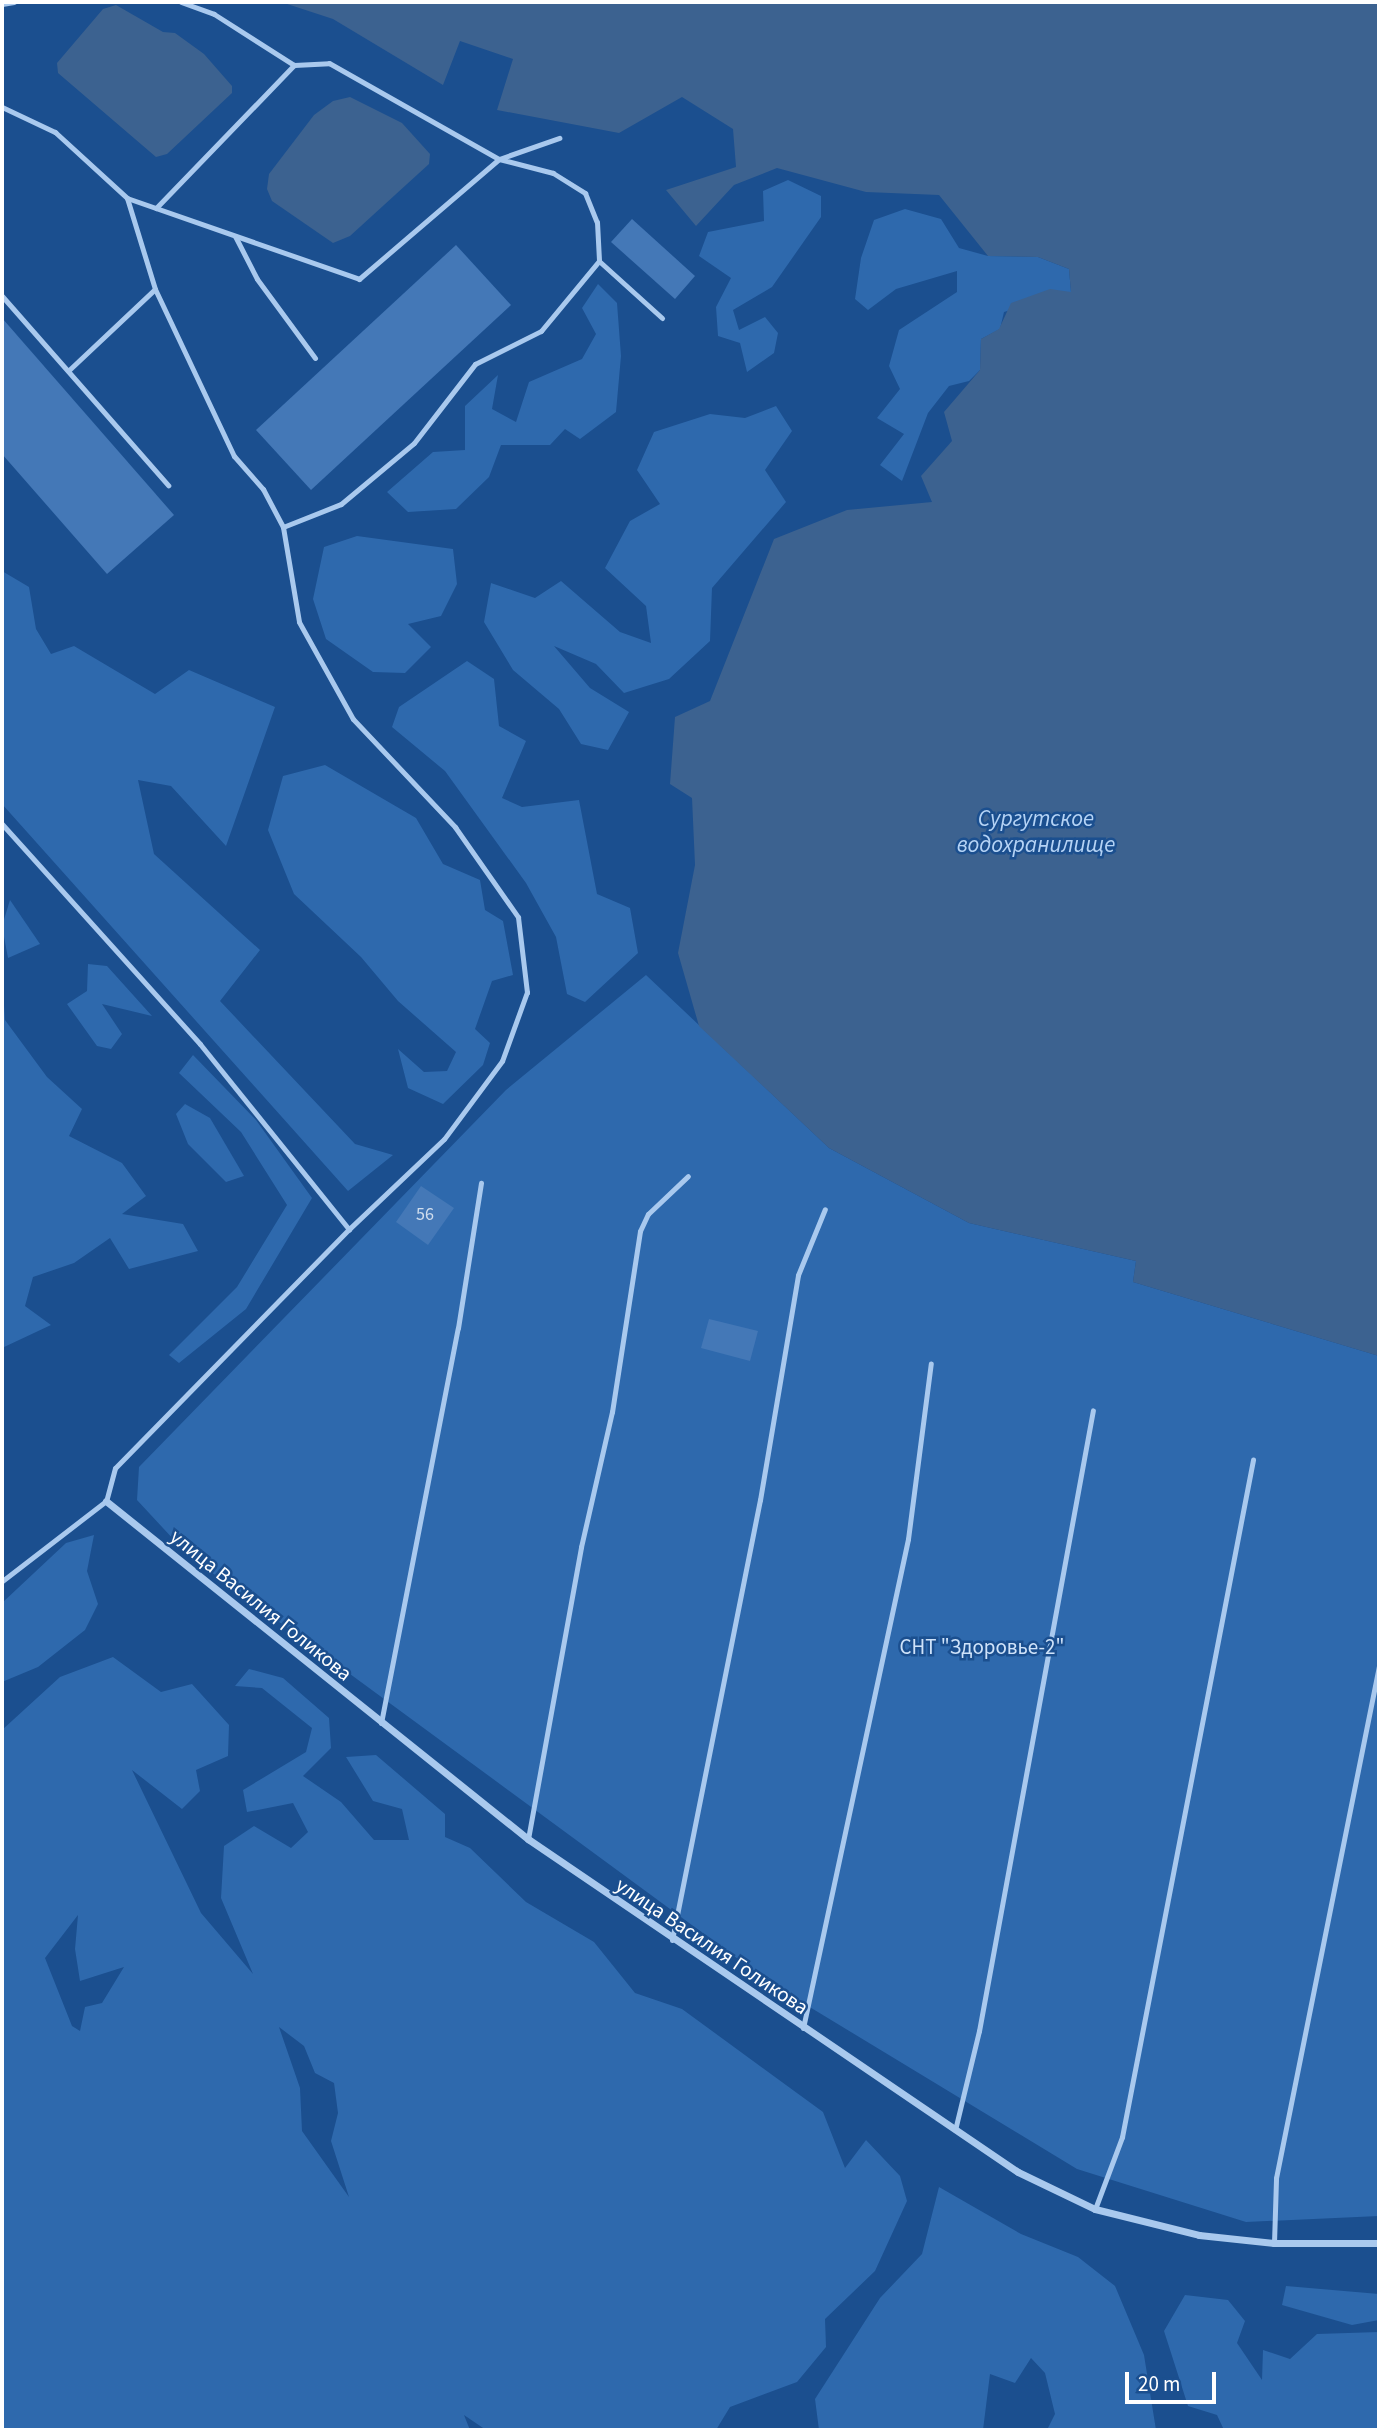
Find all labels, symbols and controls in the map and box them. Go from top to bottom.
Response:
water label: Сургутское водохранилище [957,805,1115,859]
house number: 56 [416,1204,434,1226]
street label: улица Василия Голикова [165,1524,357,1686]
park label: СНТ "Здоровье-2" [900,1634,1064,1660]
street label: улица Василия Голикова [611,1872,813,2020]
scale bar [1129,2358,1220,2402]
text: 20 m [1138,2369,1180,2399]

